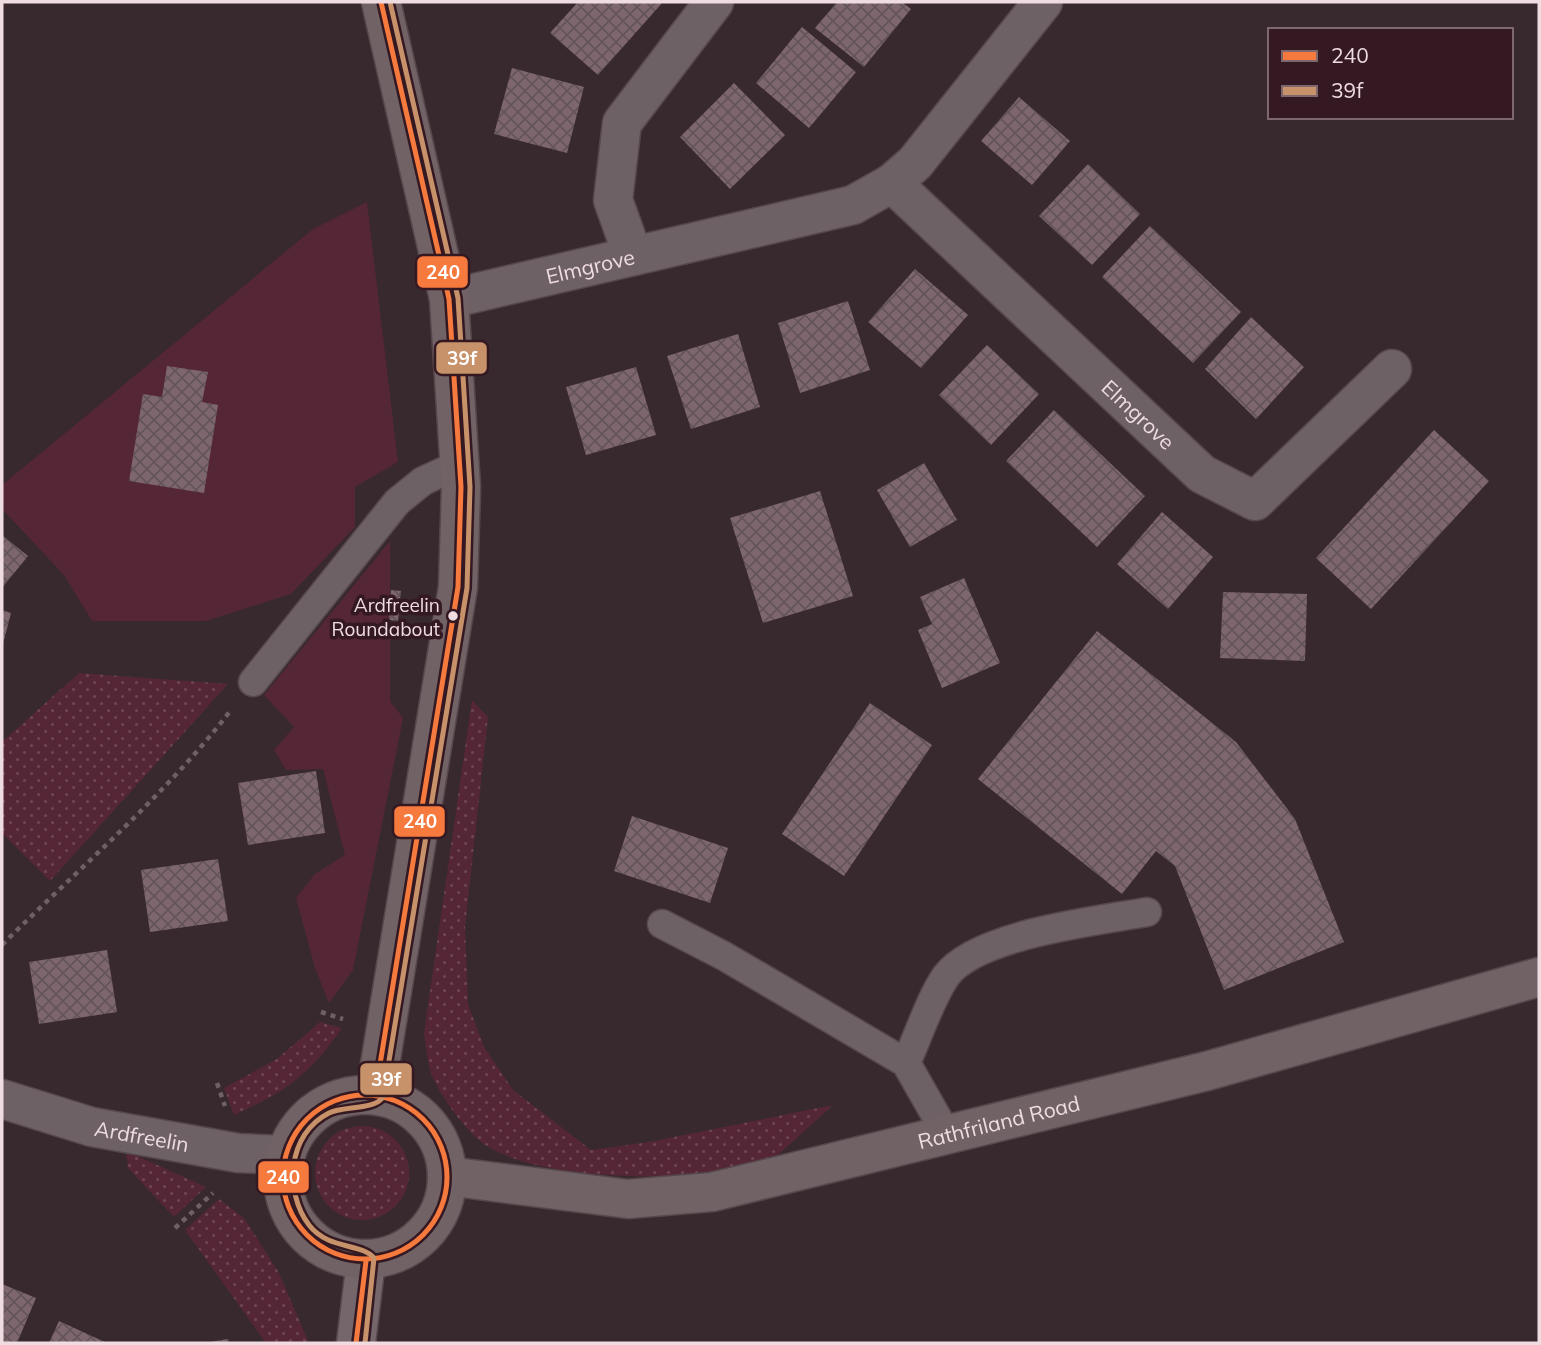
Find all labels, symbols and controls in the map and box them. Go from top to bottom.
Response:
legend [1268,28,1513,119]
text: 240 [1331,42,1369,68]
text: 39f [1331,77,1364,103]
street label: Elmgrove [543,243,637,289]
line badge: 240 [416,255,469,289]
text: 240 [426,260,460,284]
line badge: 39f [435,341,488,375]
text: 39f [447,346,478,370]
street label: Elmgrove [1097,374,1180,455]
place label: Ardfreelin Roundabout [331,593,440,641]
marker: Ardfreelin Roundabout [446,609,460,623]
line badge: 240 [393,805,446,838]
text: 240 [403,809,437,833]
line badge: 39f [359,1062,413,1096]
text: 39f [371,1067,402,1091]
street label: Rathfriland Road [915,1090,1083,1154]
street label: Ardfreelin [93,1115,191,1157]
line badge: 240 [257,1160,310,1194]
text: 240 [266,1165,300,1189]

